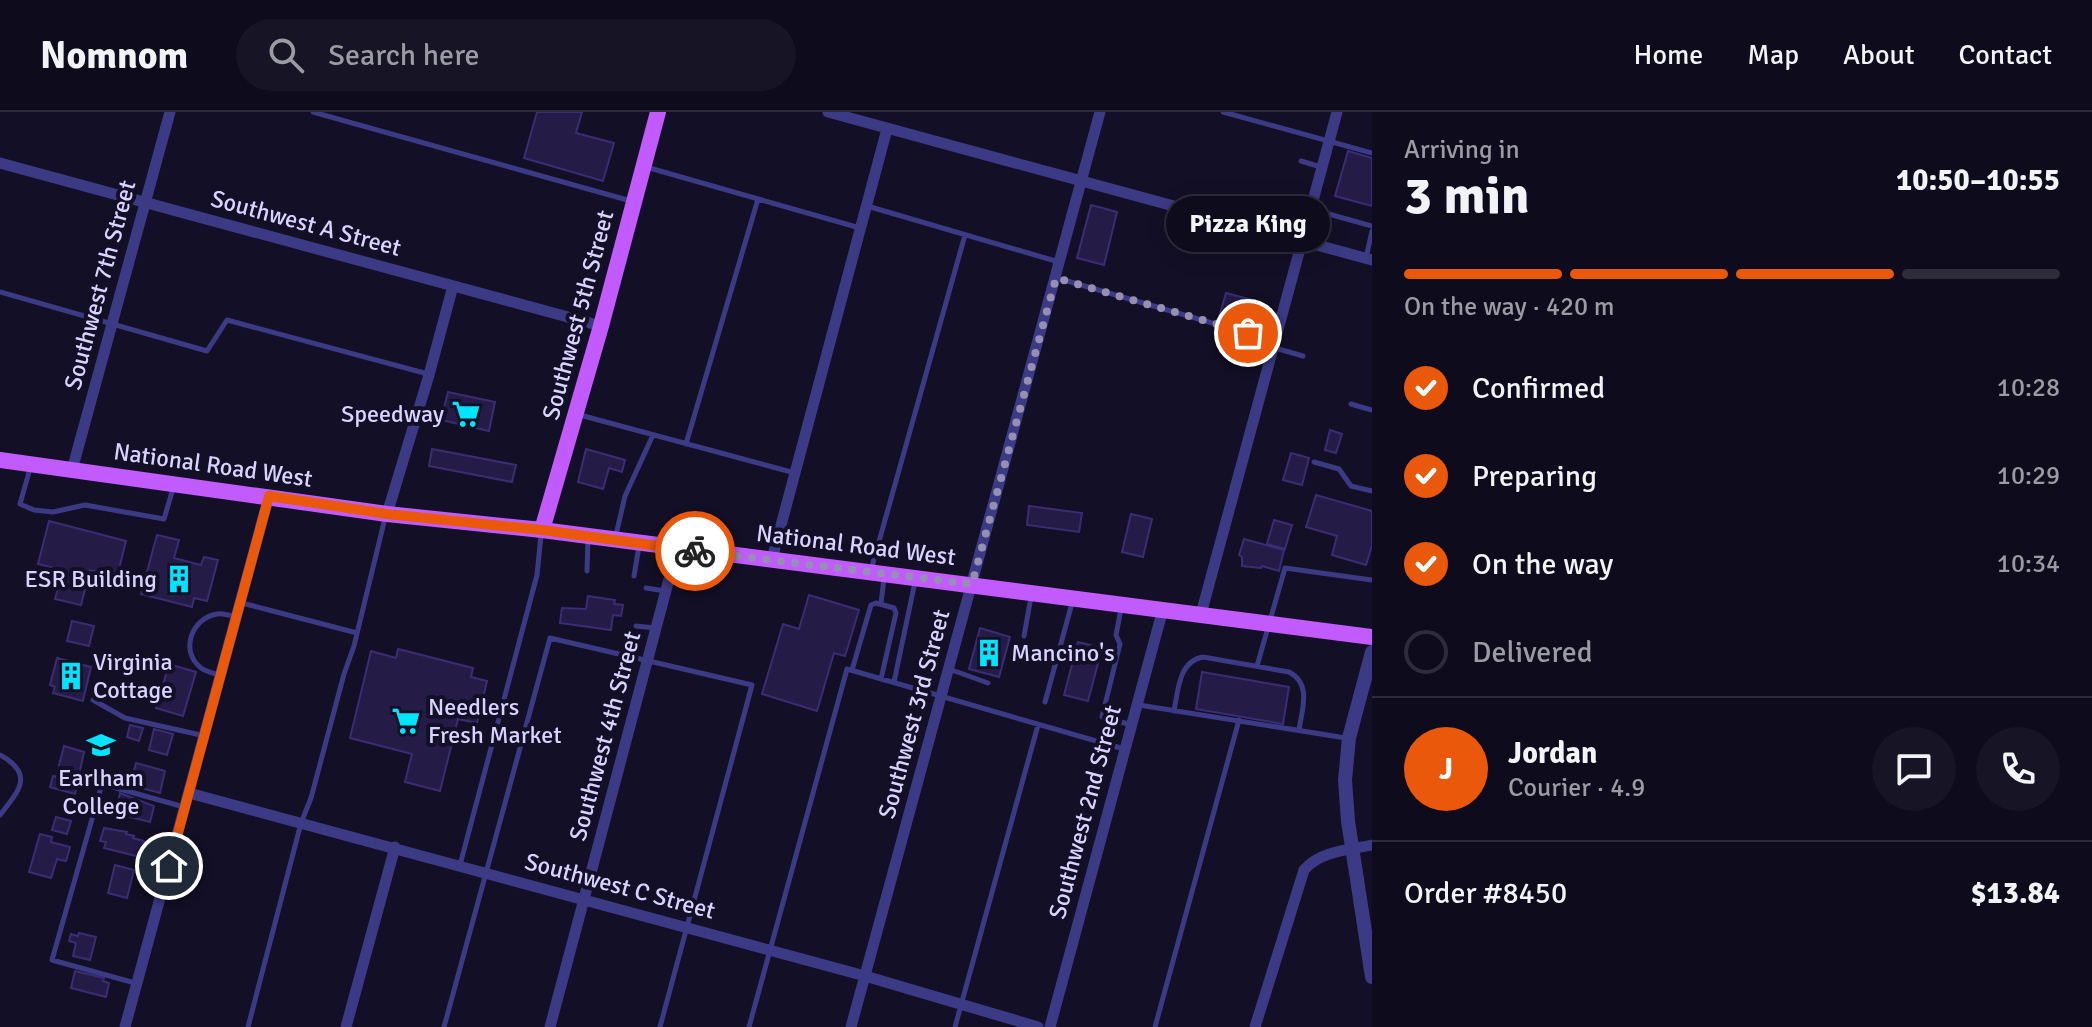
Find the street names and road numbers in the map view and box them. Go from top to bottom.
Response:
street label: Southwest 7th Street [58,177,142,393]
street label: Southwest A Street [208,183,404,263]
street label: Southwest 5th Street [536,207,620,423]
street label: National Road West [112,436,314,494]
street label: National Road West [755,518,957,572]
street label: Southwest 3rd Street [872,606,956,822]
street label: Southwest 4th Street [563,628,647,844]
street label: Southwest 2nd Street [1042,702,1128,922]
street label: Southwest C Street [522,846,718,926]

